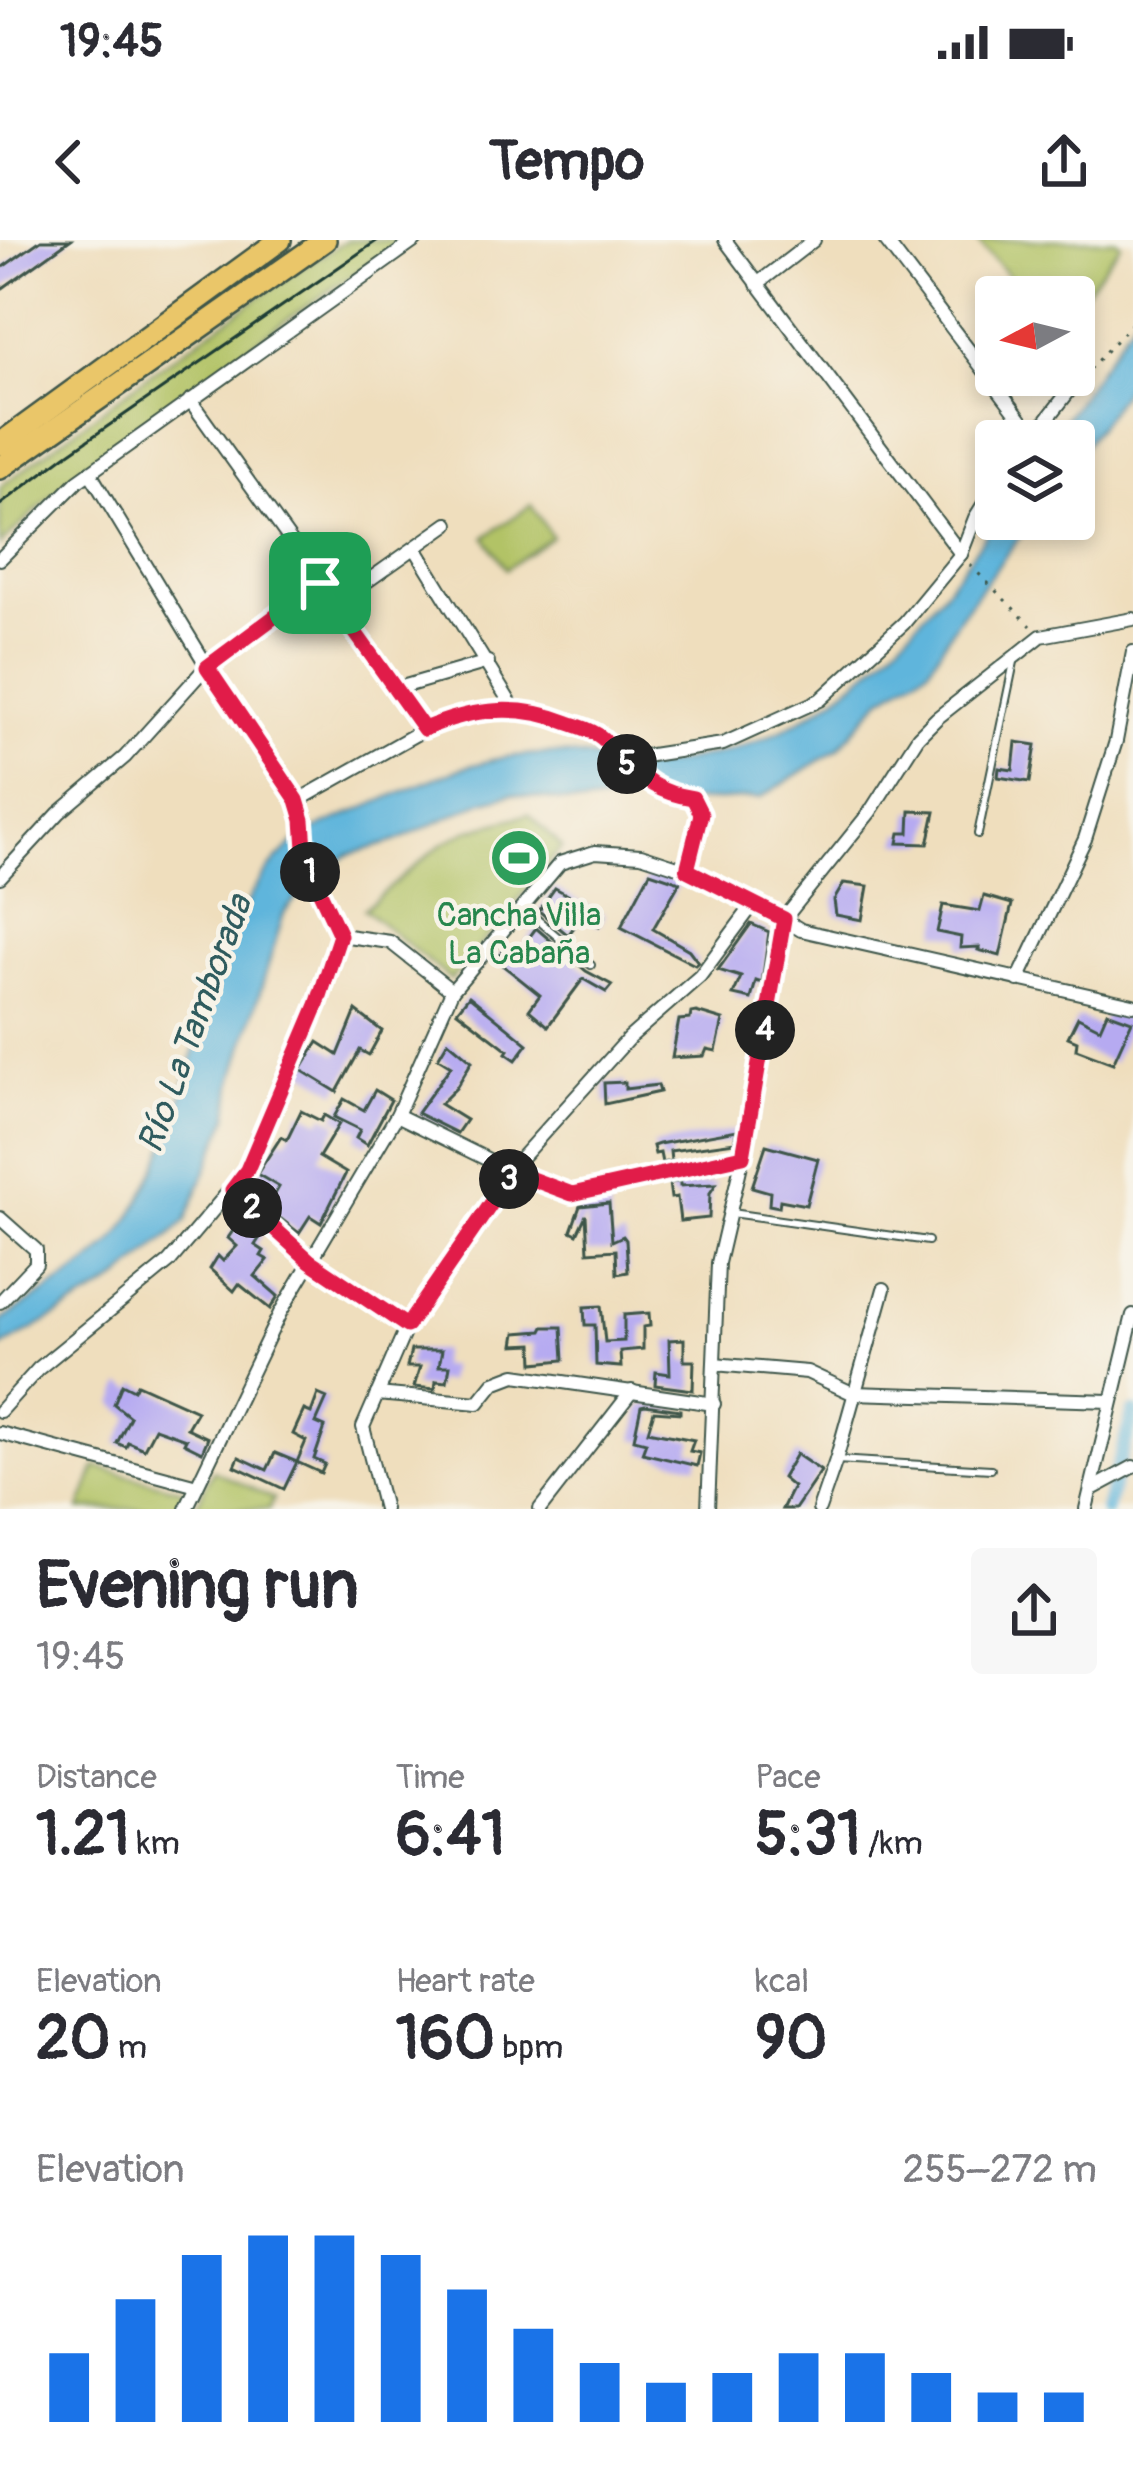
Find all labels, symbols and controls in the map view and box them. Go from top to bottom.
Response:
text: 19:45 [60,14,163,70]
text: Tempo [489,128,644,196]
icon: back [36,129,102,195]
icon: share [1031,129,1097,195]
north arrow [975,276,1095,396]
map controls [975,276,1095,540]
button: layers [975,420,1095,540]
pin [269,532,371,634]
icon: arrive [287,550,353,616]
pin: 5 [597,734,657,794]
text: 5 [618,743,636,784]
sports icon: Cancha Villa La Cabaña [488,827,550,889]
pin: 1 [280,842,340,902]
text: 1 [304,851,316,892]
water label: Río La Tamborada [128,887,263,1159]
place label: Cancha Villa La Cabaña [437,895,601,974]
pin: 4 [735,1000,795,1060]
text: 4 [755,1009,775,1050]
pin: 3 [479,1149,539,1209]
text: 3 [500,1158,518,1199]
pin: 2 [222,1178,282,1238]
text: 2 [243,1187,261,1228]
text: Evening run [36,1545,359,1628]
button: share [971,1548,1097,1674]
text: 19:45 [36,1632,126,1681]
text: Distance [36,1757,157,1798]
text: Time [396,1757,465,1798]
text: Pace [755,1757,821,1798]
text: 1.21 [36,1798,130,1873]
text: 6:41 [396,1798,505,1873]
text: 5:31 [755,1798,861,1873]
text: km [130,1823,180,1864]
text: /km [861,1823,923,1864]
text: Elevation [36,1961,162,2002]
text: Heart rate [396,1961,535,2002]
text: kcal [755,1961,809,2002]
text: 20 [36,2002,111,2077]
text: 160 [396,2002,495,2077]
text: 90 [755,2002,827,2077]
text: m [111,2027,147,2068]
text: bpm [495,2027,563,2068]
text: Elevation [36,2145,185,2194]
text: 255–272 m [903,2145,1097,2194]

